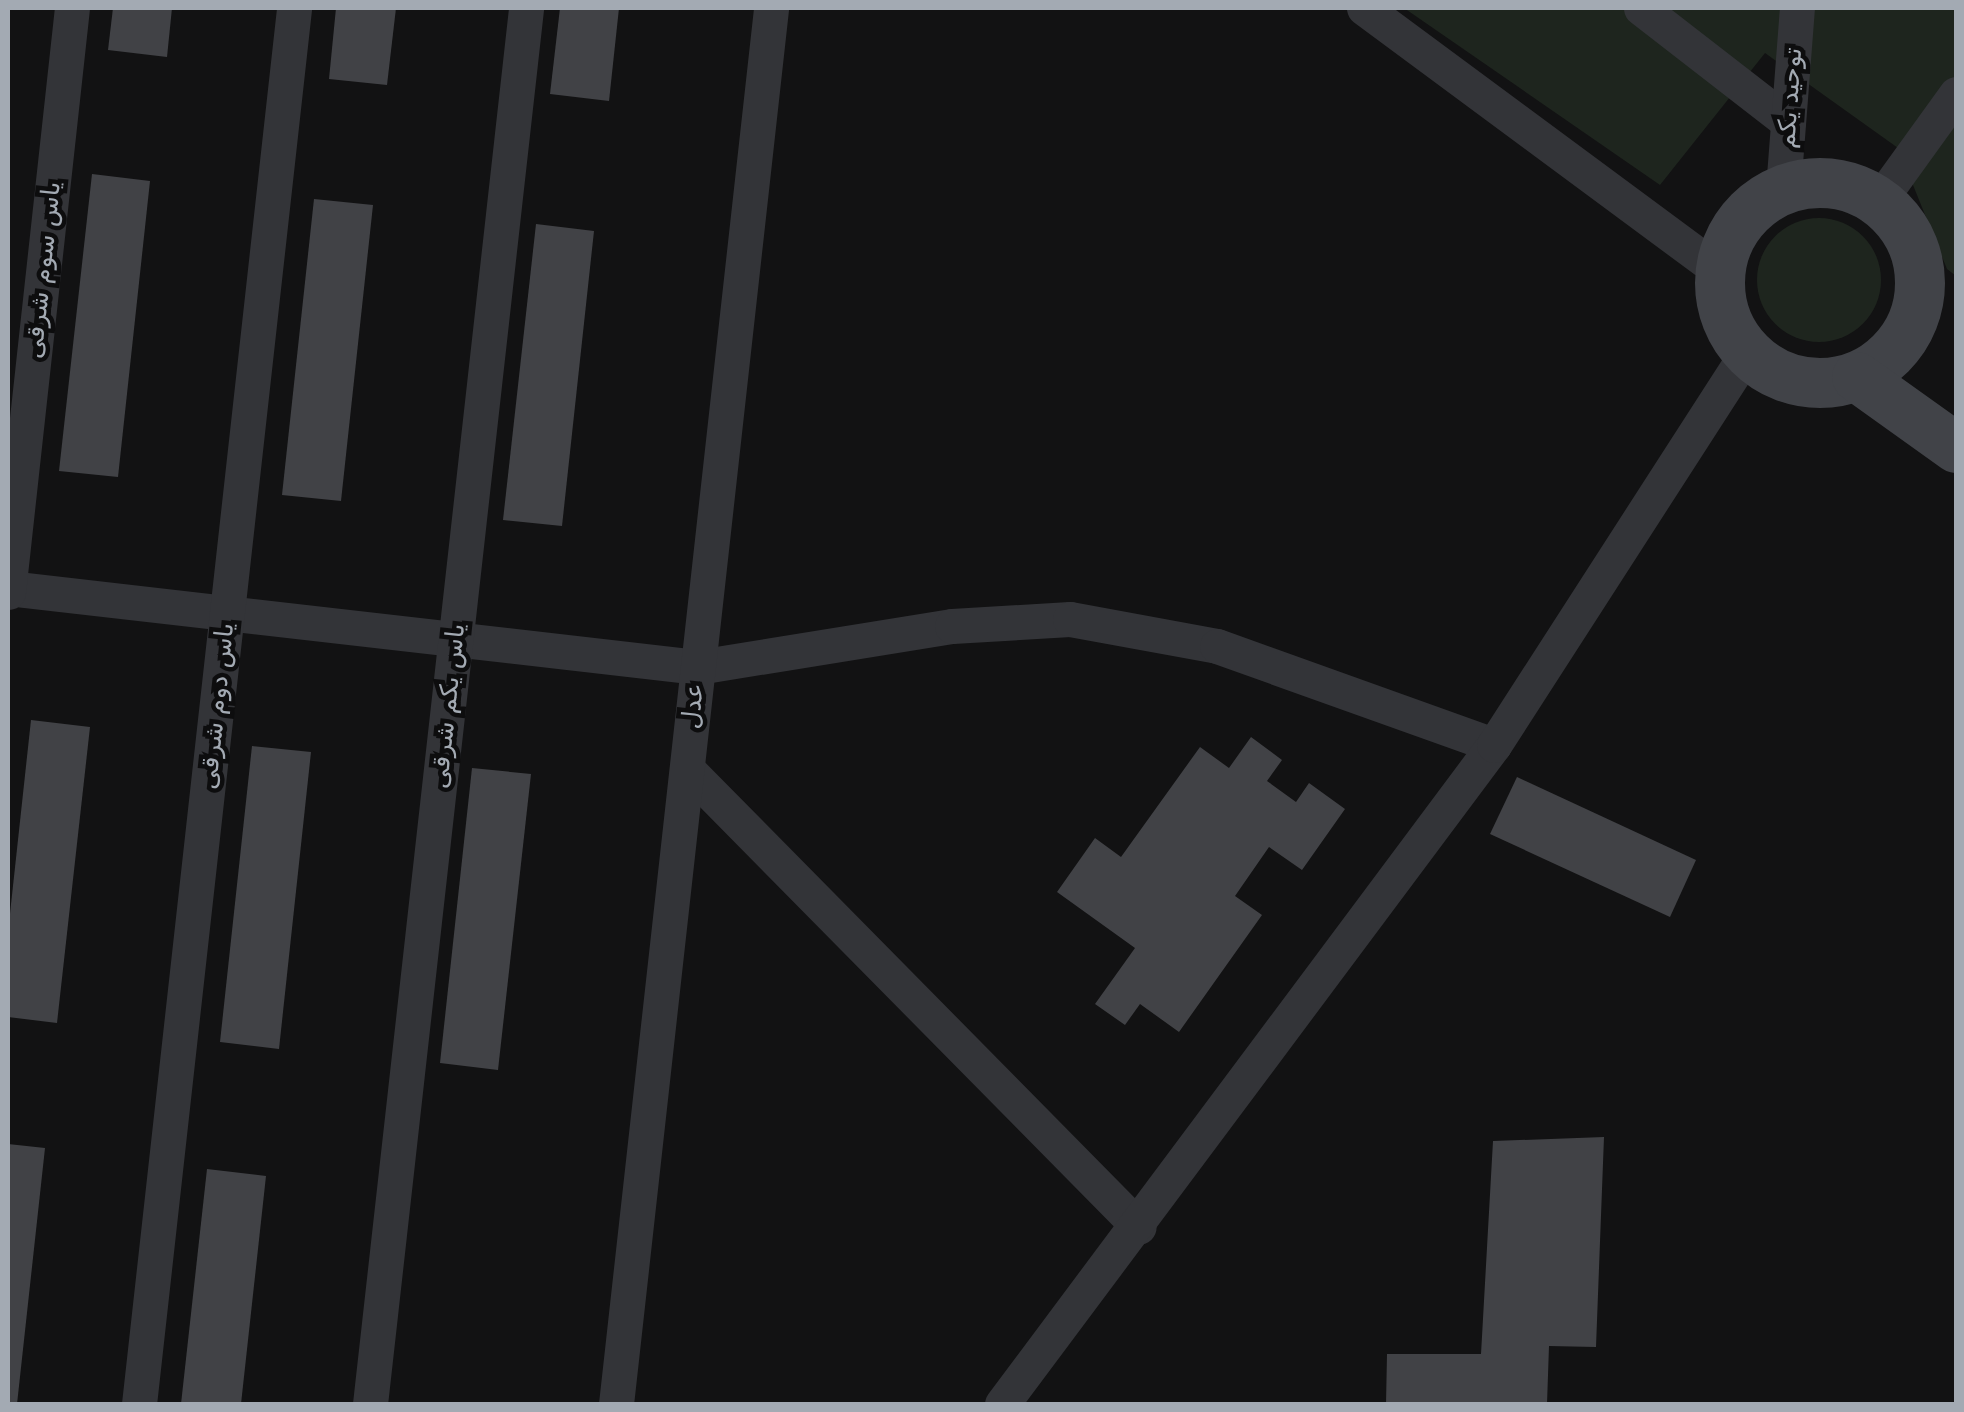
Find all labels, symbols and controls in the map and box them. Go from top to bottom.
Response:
street label: توحید یکم [1772,46,1808,150]
street label: یاس سوم شرقی [19,180,67,360]
street label: یاس دوم شرقی [193,621,241,791]
street label: یاس یکم شرقی [424,622,472,790]
street label: عدل [676,681,710,731]

